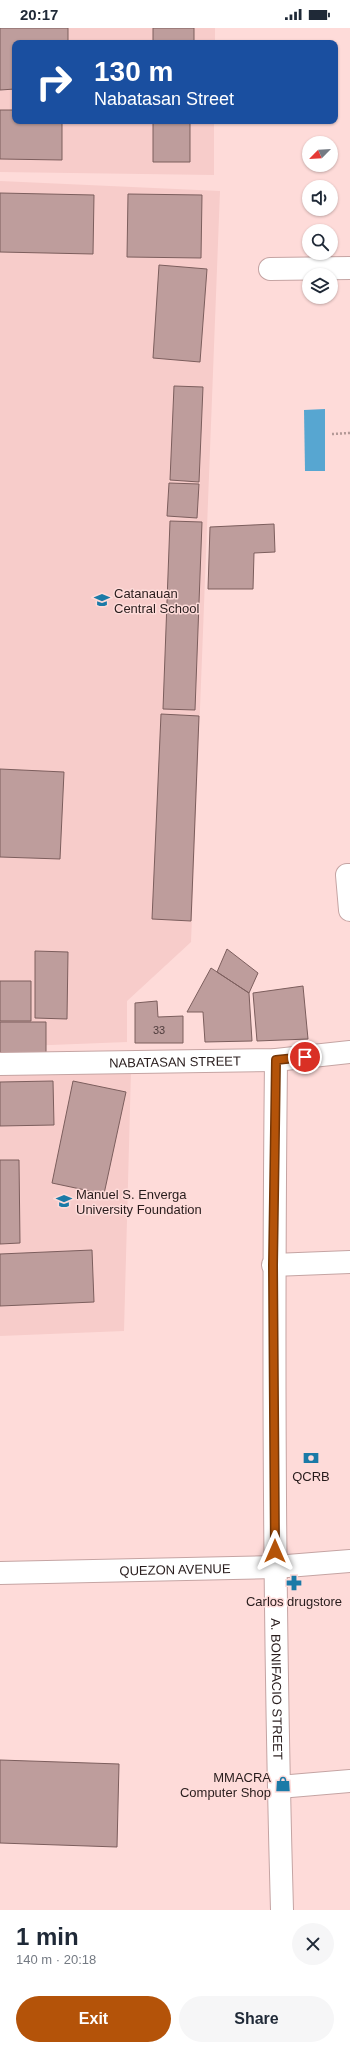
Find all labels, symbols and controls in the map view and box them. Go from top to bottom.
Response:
text: 20:17 [20,6,58,23]
icon: right [28,56,80,108]
text: 130 m [94,56,173,87]
text: Nabatasan Street [94,89,234,109]
north arrow [302,136,338,172]
map controls [302,136,338,304]
button: sound [302,180,338,216]
button: search [302,224,338,260]
button: layers [302,268,338,304]
place label: Catanauan Central School [114,586,199,616]
school or university icon: Catanauan Central School [93,591,111,609]
house number: 33 [153,1024,165,1036]
pin [288,1040,322,1074]
icon: arrive [294,1046,316,1068]
street label: NABATASAN STREET [109,1053,241,1070]
place label: Manuel S. Enverga University Foundation [76,1187,202,1217]
school or university icon: Manuel S. Enverga University Foundation [55,1192,73,1210]
bank icon: QCRB [302,1449,320,1467]
place label: QCRB [292,1469,330,1484]
position arrow [254,1530,296,1572]
street label: QUEZON AVENUE [119,1560,231,1578]
pharmacy icon: Carlos drugstore [285,1574,303,1592]
place label: Carlos drugstore [246,1594,342,1609]
street label: A. BONIFACIO STREET [269,1618,286,1760]
place label: MMACRA Computer Shop [180,1770,271,1800]
shop icon: MMACRA Computer Shop [274,1775,292,1793]
text: 1 min [16,1923,79,1950]
button: close [292,1923,334,1965]
text: 140 m · 20:18 [16,1952,96,1967]
button: Exit [16,1996,171,2042]
button: Share [179,1996,334,2042]

